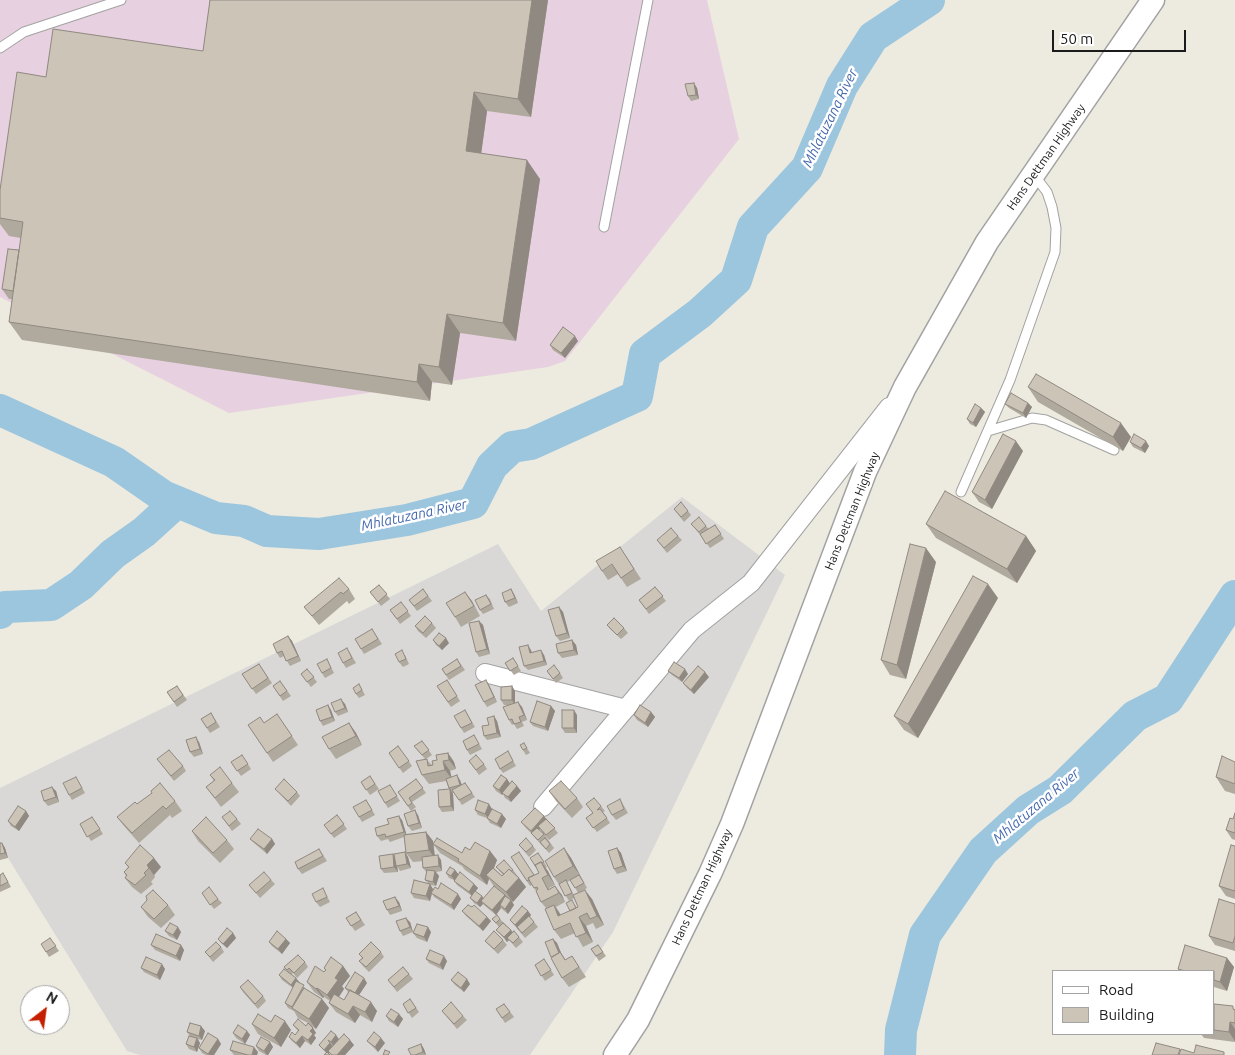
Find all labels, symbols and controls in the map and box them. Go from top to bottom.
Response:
scale bar [1055,20,1189,52]
text: 50 m [1060,30,1093,47]
water label: Mhlatuzana River [799,66,861,170]
street label: Hans Dettman Highway [1004,101,1088,213]
street label: Hans Dettman Highway [822,450,882,572]
water label: Mhlatuzana River [360,496,468,534]
water label: Mhlatuzana River [989,765,1083,847]
street label: Hans Dettman Highway [669,827,735,947]
legend [1052,970,1215,1035]
text: Road [1099,981,1134,998]
north arrow [20,985,70,1035]
text: N [43,988,61,1007]
text: Building [1099,1006,1154,1023]

